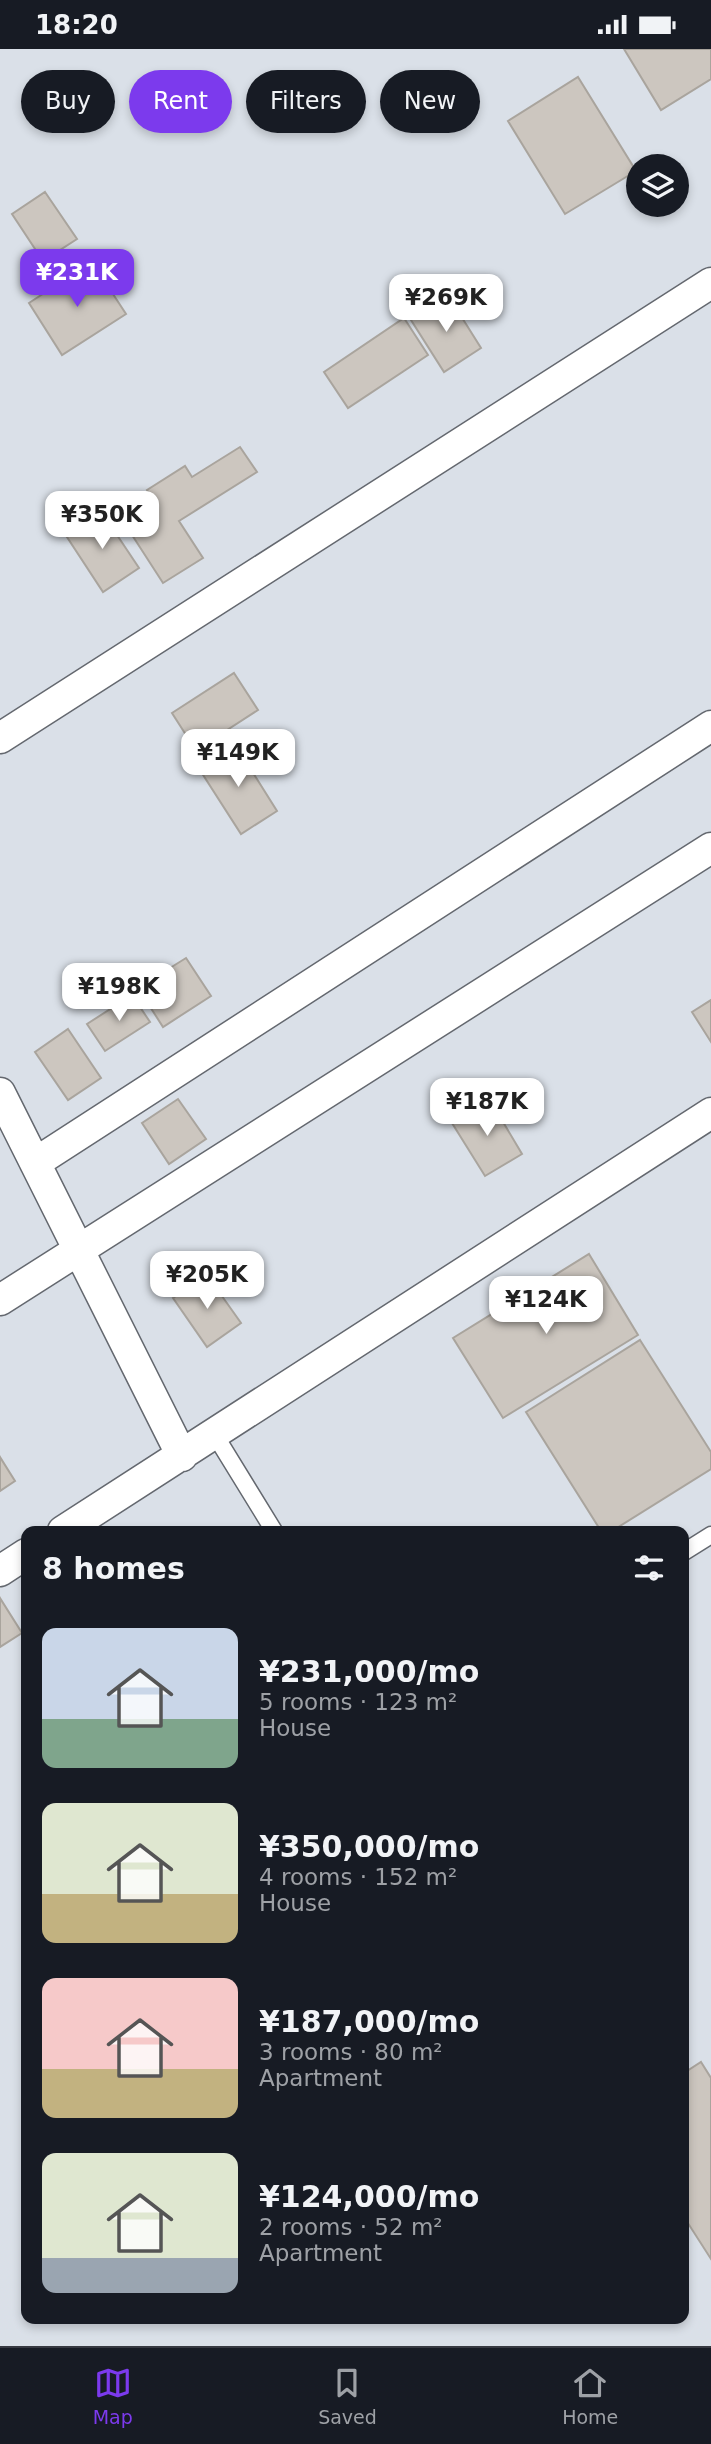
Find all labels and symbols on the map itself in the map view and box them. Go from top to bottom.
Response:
pin: ¥231K [28,250,126,309]
pin: ¥269K [397,275,495,334]
pin: ¥350K [53,491,151,551]
pin: ¥149K [189,729,287,789]
pin: ¥198K [70,963,168,1023]
pin: ¥187K [438,1079,536,1138]
pin: ¥205K [158,1251,256,1311]
pin: ¥124K [497,1277,595,1336]

